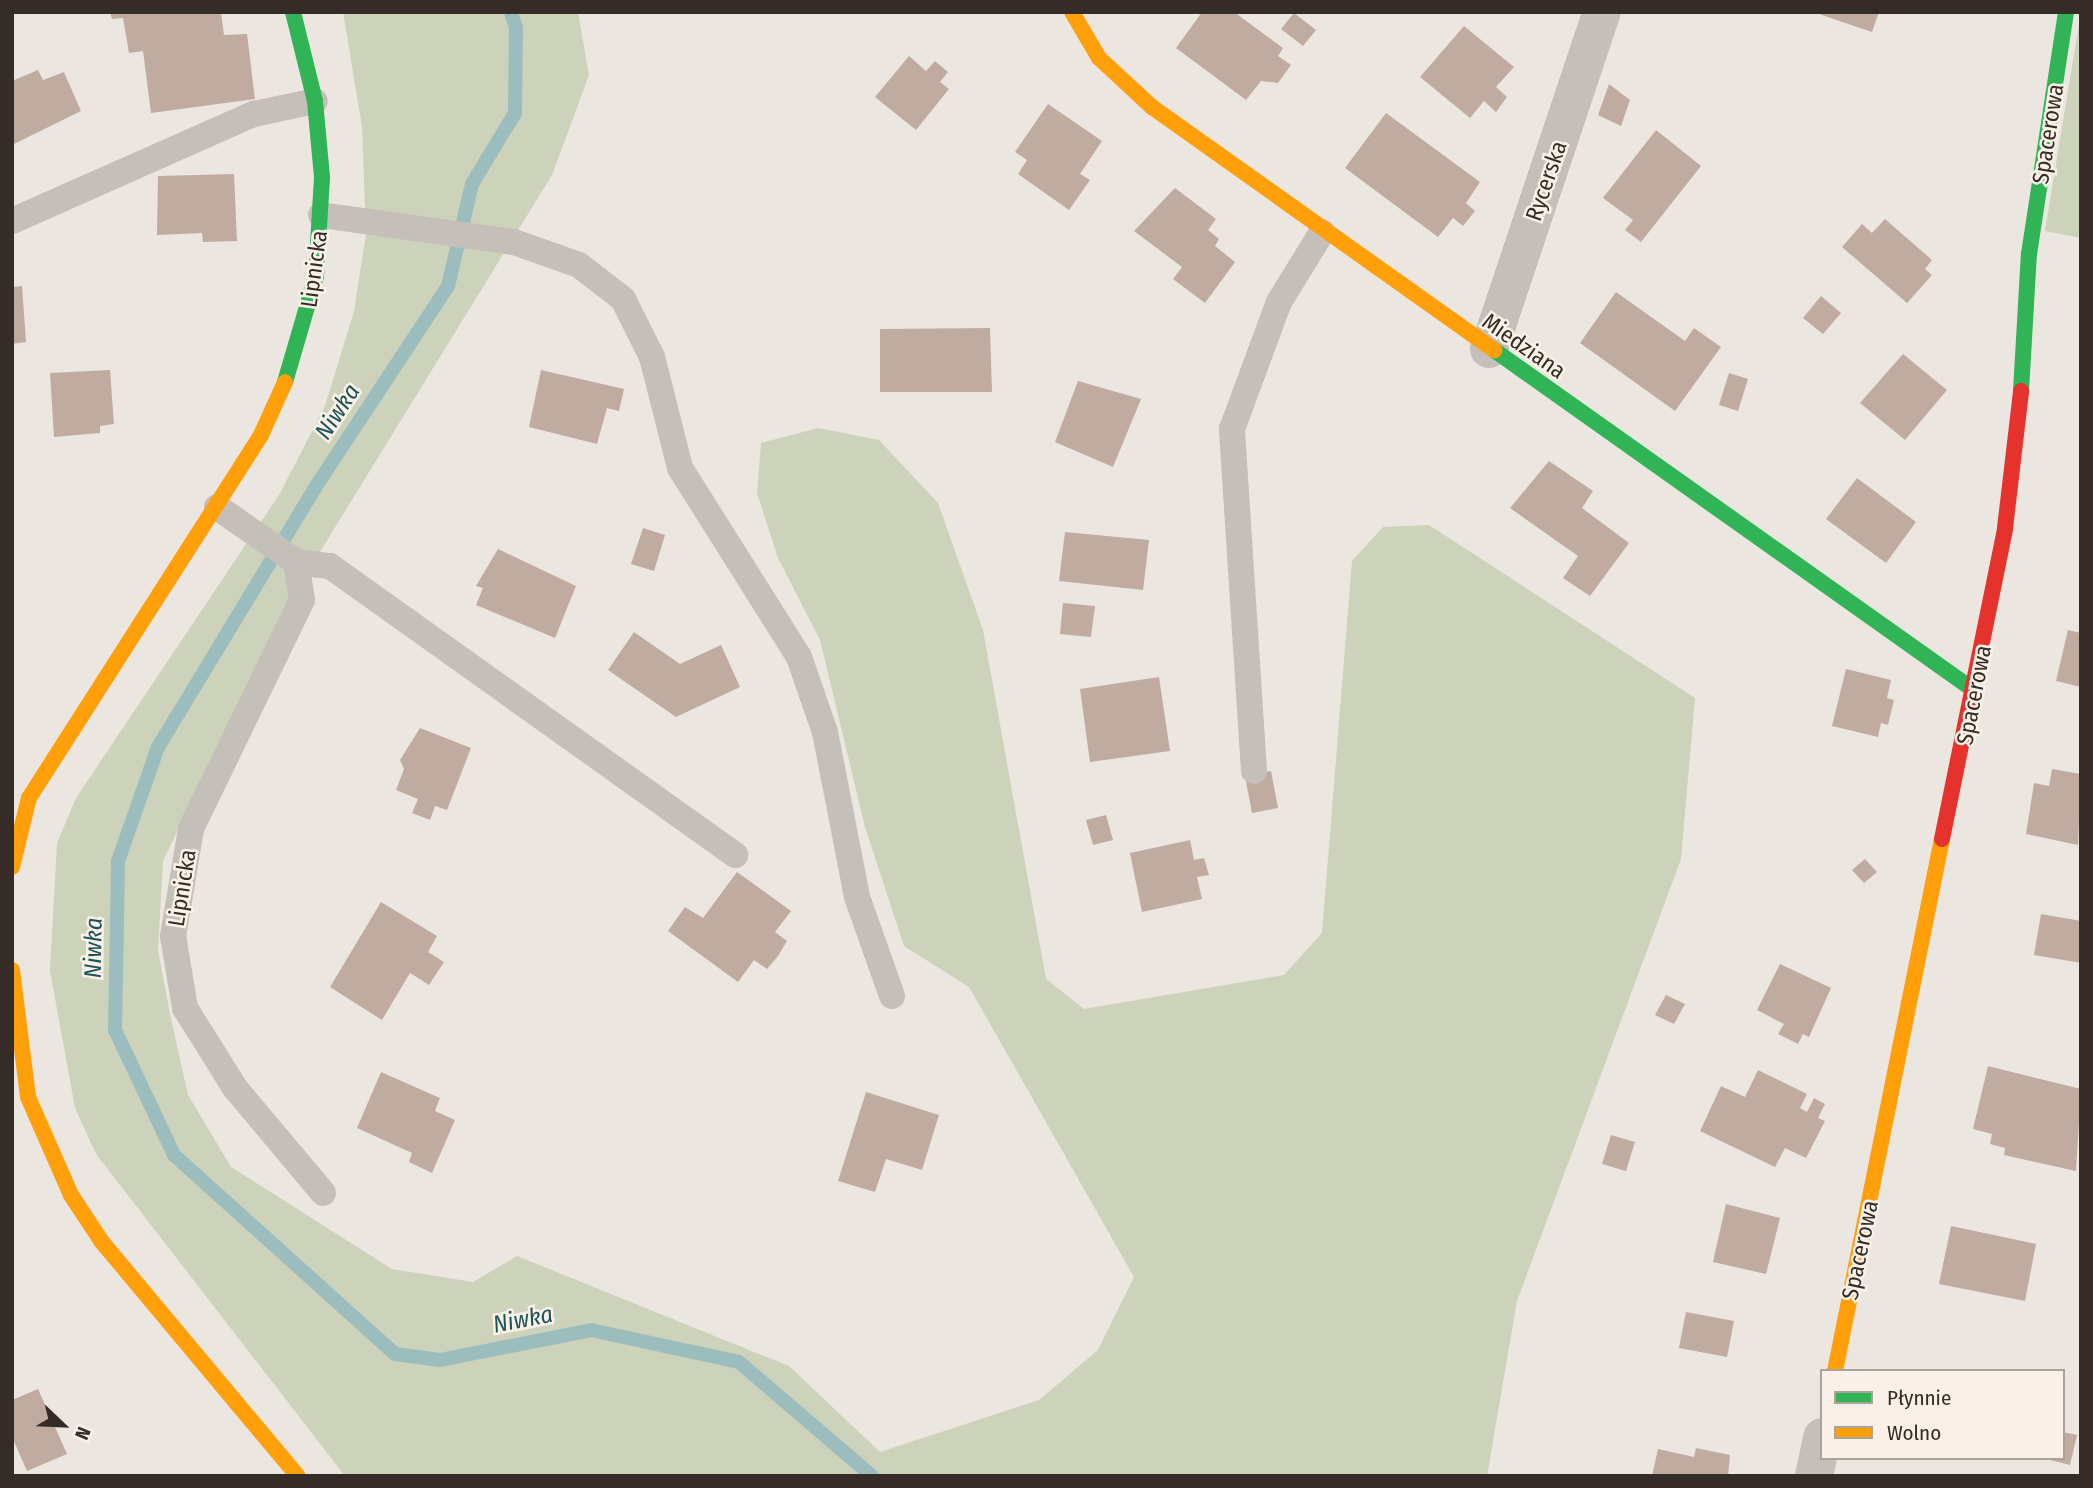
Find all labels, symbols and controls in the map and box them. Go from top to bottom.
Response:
street label: Spacerowa [2026,82,2070,186]
street label: Rycerska [1519,137,1573,225]
street label: Lipnicka [295,229,333,309]
street label: Miedziana [1477,307,1571,385]
water label: Niwka [309,379,367,445]
street label: Spacerowa [1951,643,1997,747]
street label: Lipnicka [162,848,202,928]
water label: Niwka [79,917,109,979]
street label: Spacerowa [1836,1198,1884,1302]
water label: Niwka [491,1300,555,1340]
legend [1820,1369,2065,1460]
text: Płynnie [1887,1385,1951,1411]
north arrow [28,1390,98,1460]
text: Wolno [1887,1420,1941,1446]
text: N [70,1424,96,1443]

